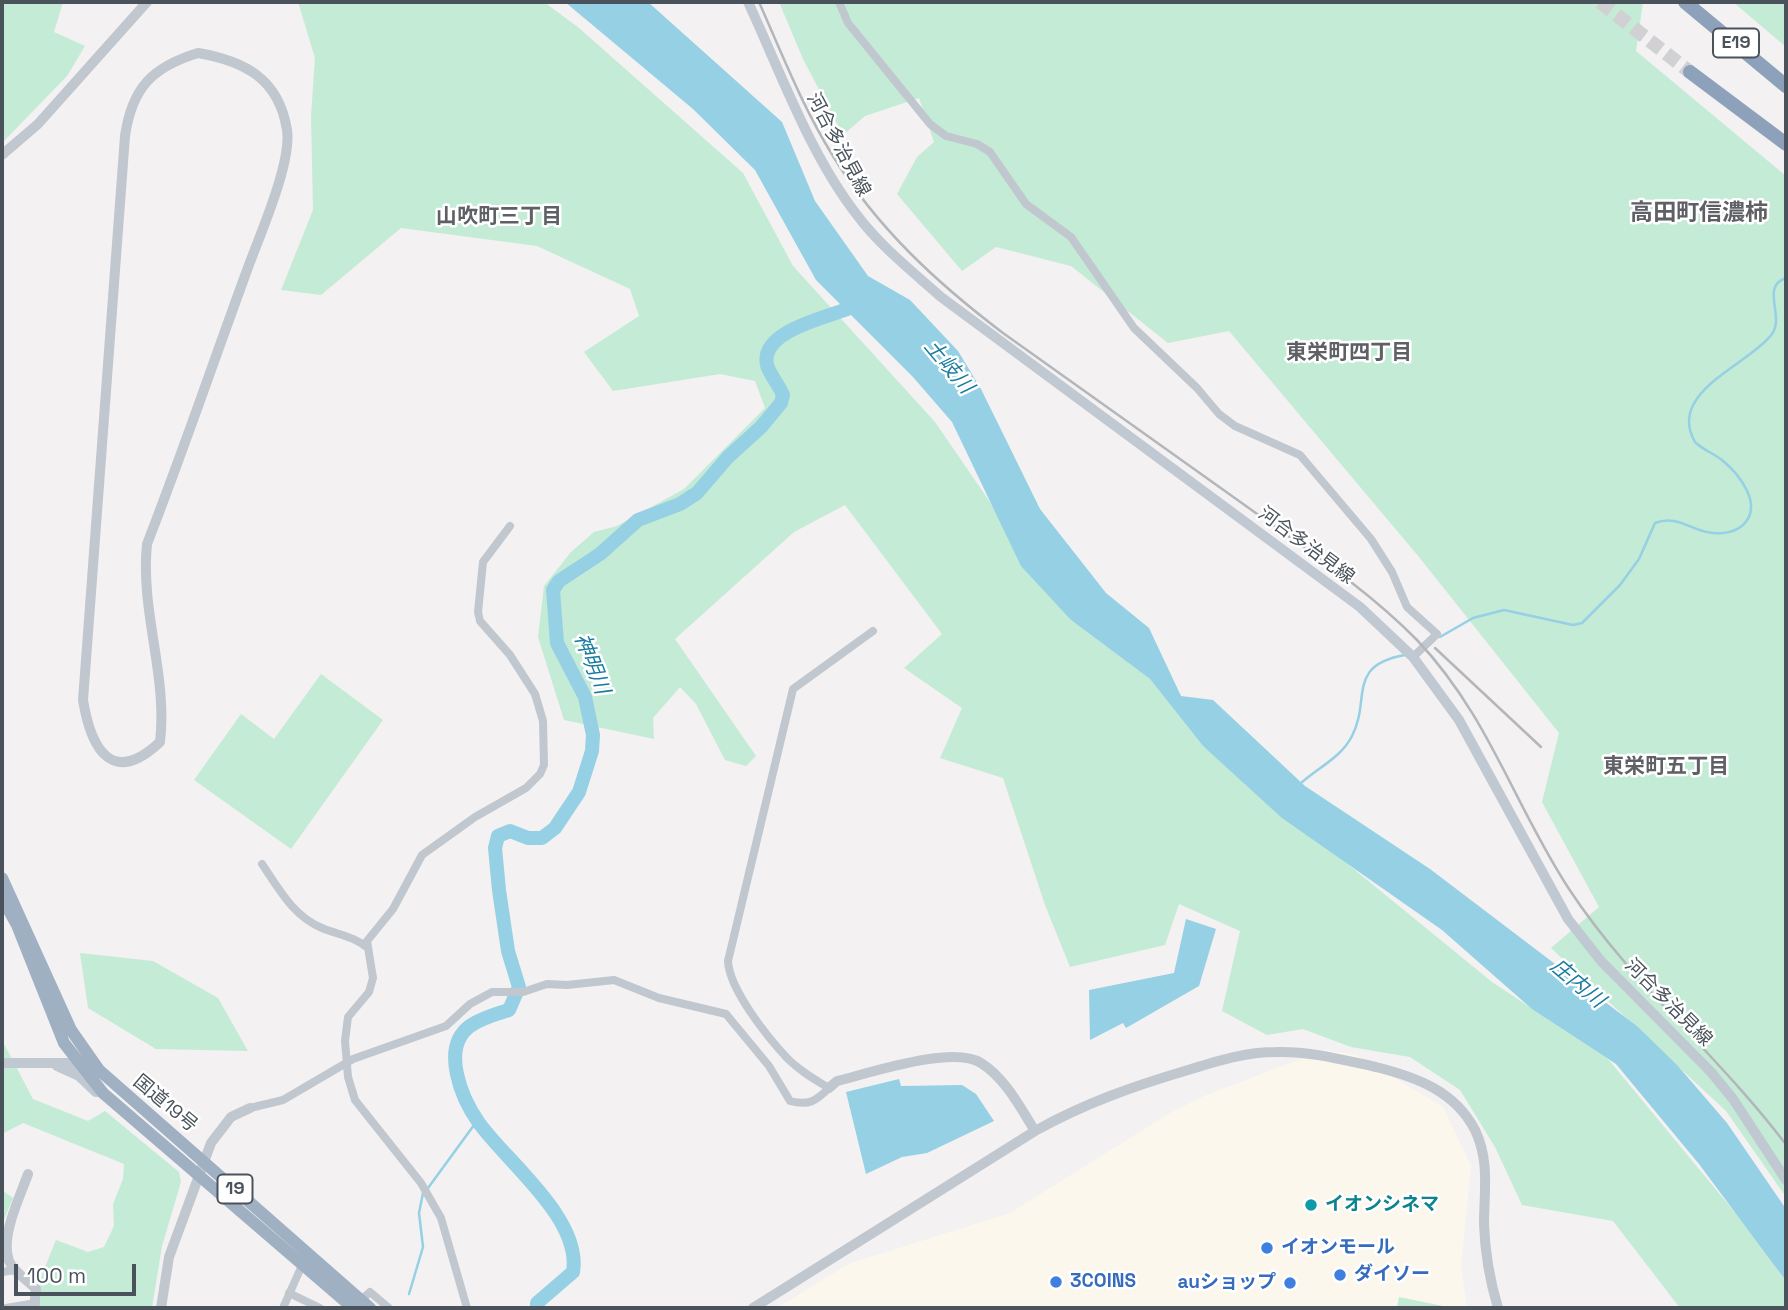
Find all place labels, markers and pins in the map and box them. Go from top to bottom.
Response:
place label: イオンシネマ [1325,1194,1439,1216]
marker: イオンシネマ [1303,1197,1319,1213]
place label: イオンモール [1281,1237,1395,1259]
marker: イオンモール [1259,1240,1275,1256]
place label: ダイソー [1354,1264,1430,1286]
marker: ダイソー [1332,1267,1348,1283]
place label: 3COINS [1070,1271,1136,1293]
place label: auショップ [1178,1272,1276,1294]
marker: 3COINS [1048,1274,1064,1290]
marker: auショップ [1282,1275,1298,1291]

